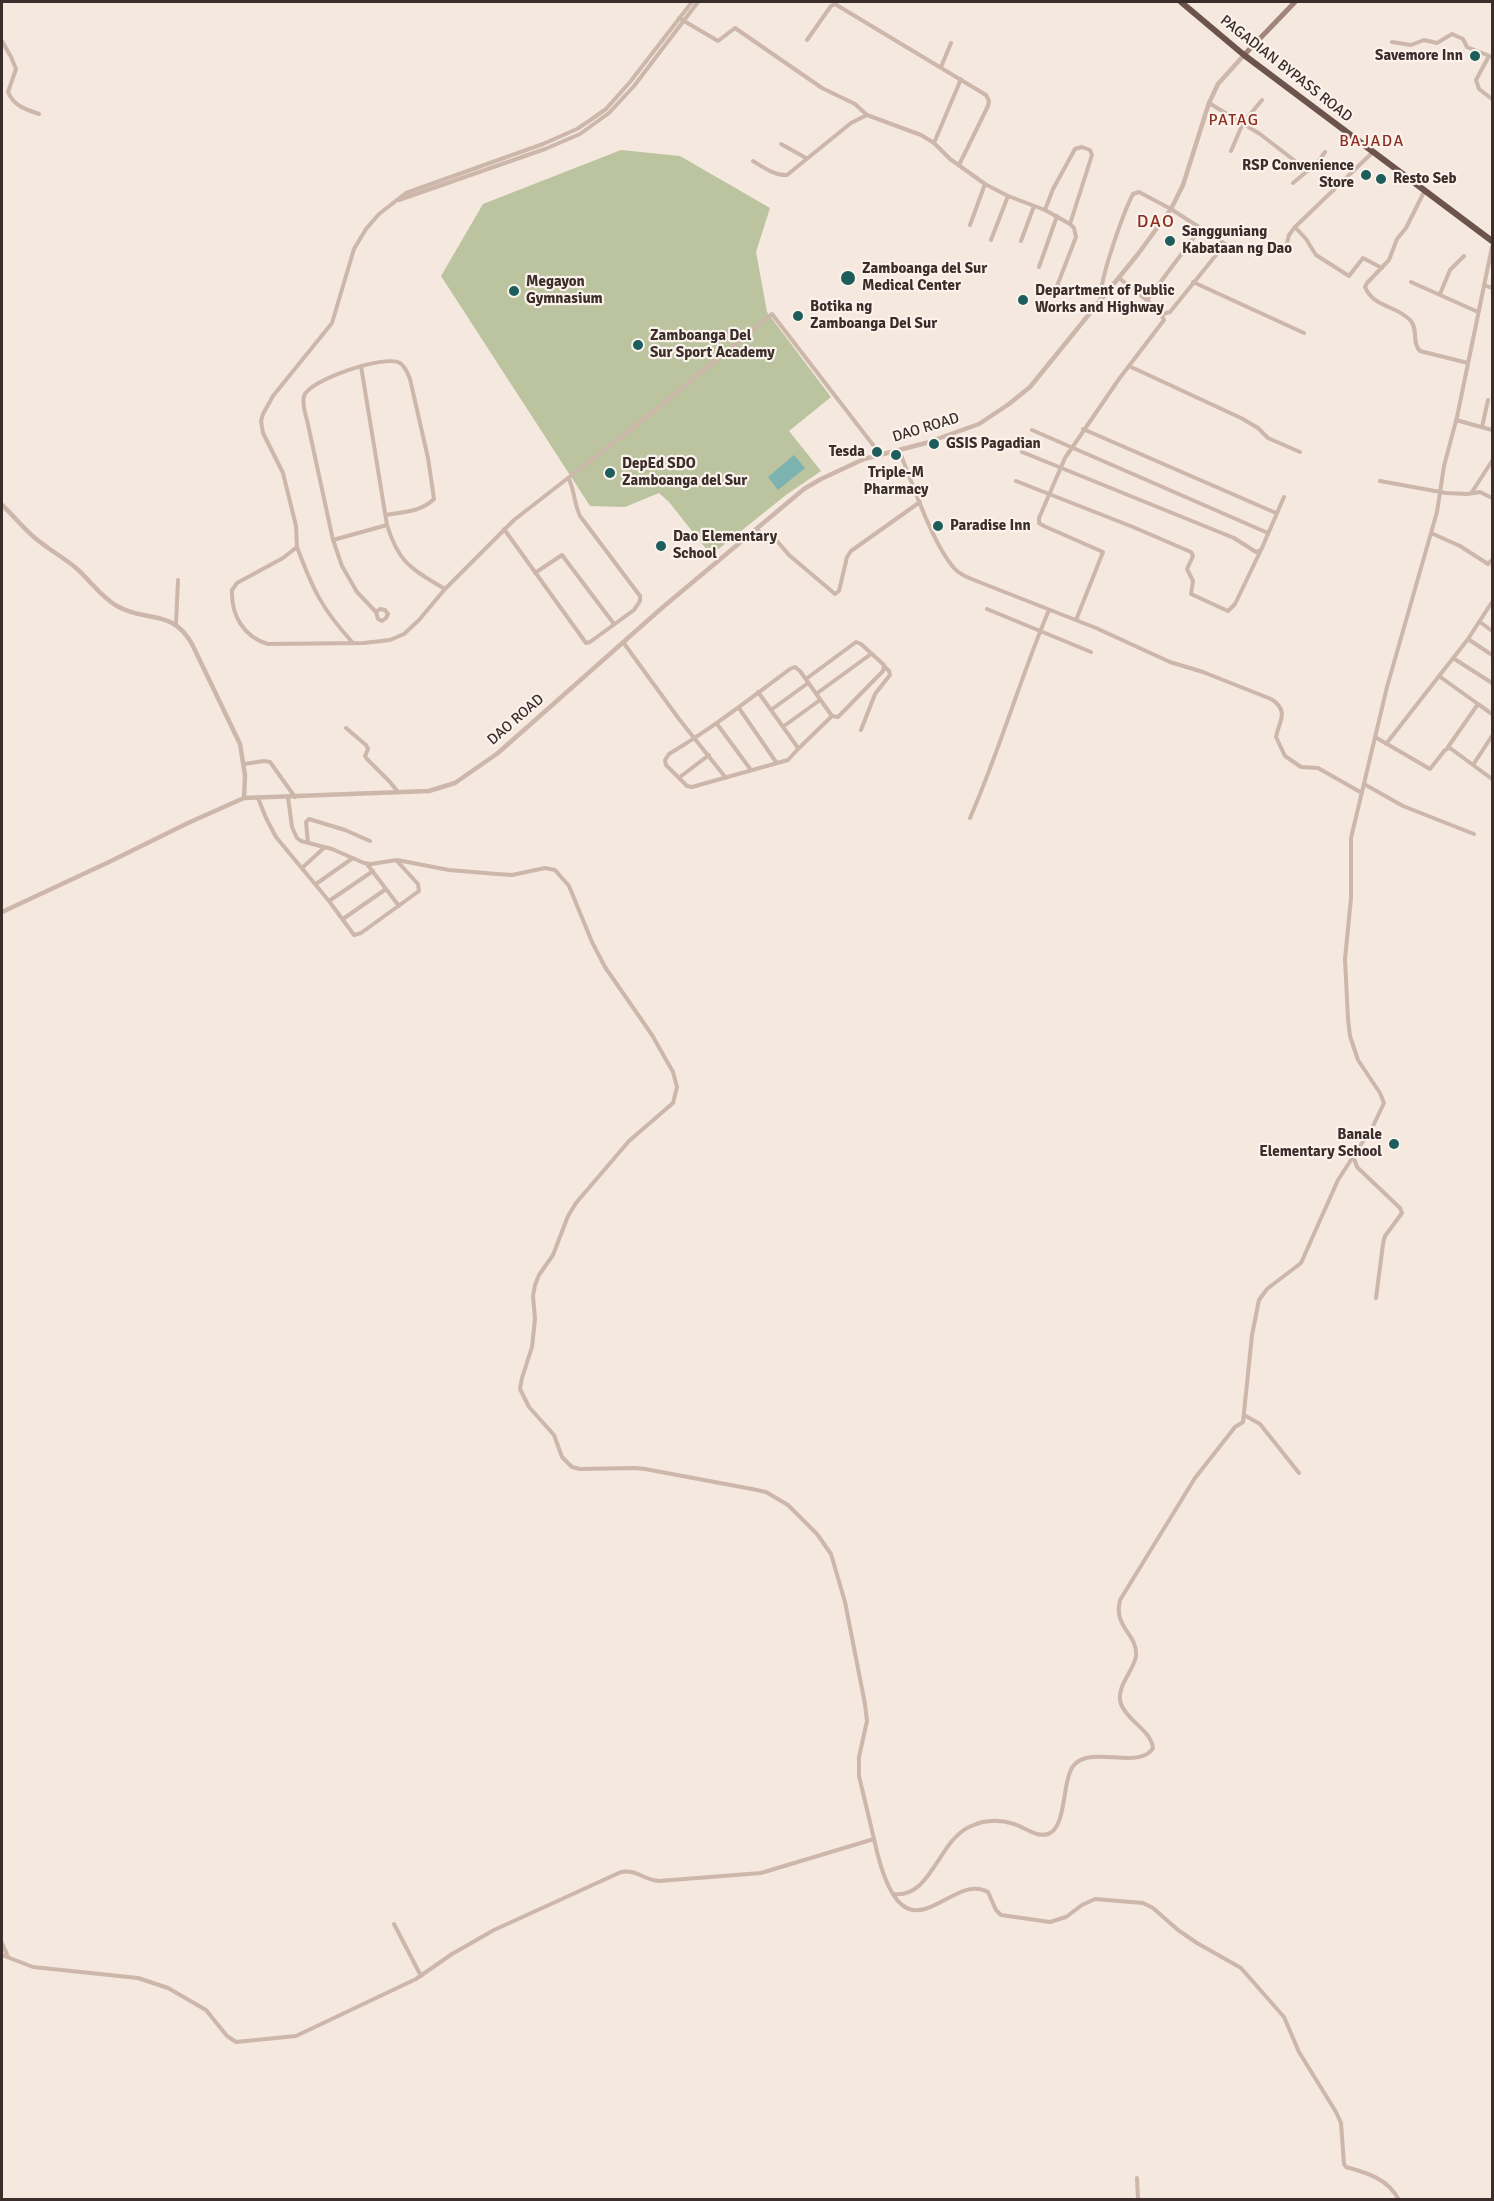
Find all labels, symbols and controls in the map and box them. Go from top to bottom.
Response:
street label: PAGADIAN BYPASS ROAD [1216,12,1356,126]
place label: Savemore Inn [1375,47,1463,65]
marker: Savemore Inn [1468,49,1482,63]
district label: PATAG [1208,111,1260,131]
district label: BAJADA [1339,132,1405,152]
place label: RSP Convenience Store [1242,157,1354,192]
marker: RSP Convenience Store [1359,168,1373,182]
place label: Resto Seb [1393,170,1457,188]
marker: Resto Seb [1374,172,1388,186]
district label: DAO [1137,211,1175,233]
place label: Sangguniang Kabataan ng Dao [1182,223,1292,258]
marker: Sangguniang Kabataan ng Dao [1163,234,1177,248]
place label: Zamboanga del Sur Medical Center [862,260,987,295]
marker: Zamboanga del Sur Medical Center [839,269,857,287]
place label: Megayon Gymnasium [526,273,603,308]
place label: Department of Public Works and Highway [1035,282,1175,317]
marker: Megayon Gymnasium [507,284,521,298]
marker: Department of Public Works and Highway [1016,293,1030,307]
place label: Botika ng Zamboanga Del Sur [810,298,937,333]
marker: Botika ng Zamboanga Del Sur [791,309,805,323]
place label: Zamboanga Del Sur Sport Academy [650,327,775,362]
marker: Zamboanga Del Sur Sport Academy [631,338,645,352]
street label: DAO ROAD [890,409,962,447]
place label: GSIS Pagadian [946,435,1041,453]
marker: GSIS Pagadian [927,437,941,451]
place label: Tesda [829,443,865,461]
marker: Tesda [870,445,884,459]
marker: Triple-M Pharmacy [889,448,903,462]
place label: DepEd SDO Zamboanga del Sur [622,455,747,490]
place label: Triple-M Pharmacy [864,464,928,499]
marker: DepEd SDO Zamboanga del Sur [603,466,617,480]
place label: Paradise Inn [950,517,1031,535]
marker: Paradise Inn [931,519,945,533]
place label: Dao Elementary School [673,528,777,563]
marker: Dao Elementary School [654,539,668,553]
street label: DAO ROAD [484,691,548,749]
place label: Banale Elementary School [1259,1126,1382,1161]
marker: Banale Elementary School [1387,1137,1401,1151]

